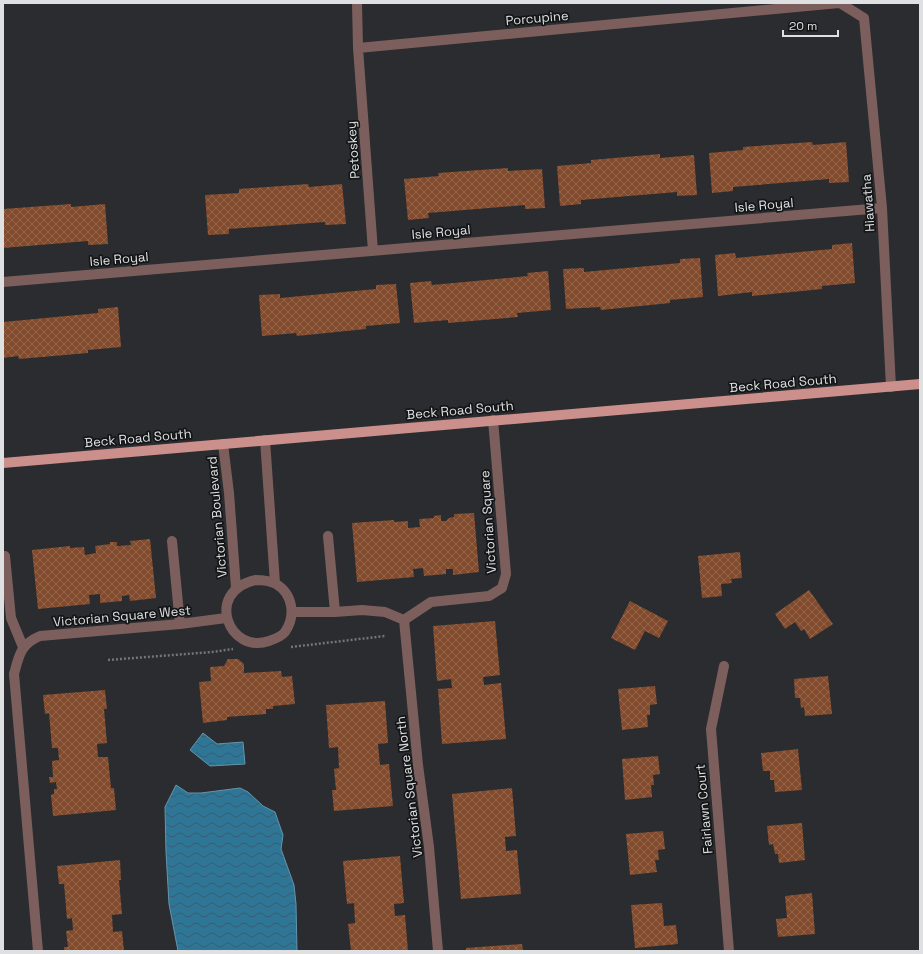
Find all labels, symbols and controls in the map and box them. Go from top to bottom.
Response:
street label: Porcupine [505,7,569,29]
scale bar [783,12,838,38]
text: 20 m [789,18,817,34]
street label: Petoskey [342,120,364,180]
street label: Hiawatha [857,173,878,232]
street label: Isle Royal [734,194,794,216]
street label: Isle Royal [411,221,471,243]
street label: Isle Royal [89,248,149,270]
street label: Beck Road South [729,370,837,396]
street label: Beck Road South [406,397,514,423]
street label: Beck Road South [84,425,192,451]
street label: Victorian Boulevard [203,456,231,578]
street label: Victorian Square [476,470,500,574]
street label: Victorian Square West [52,602,192,630]
street label: Victorian Square North [392,715,426,859]
street label: Fairlawn Court [692,763,716,855]

